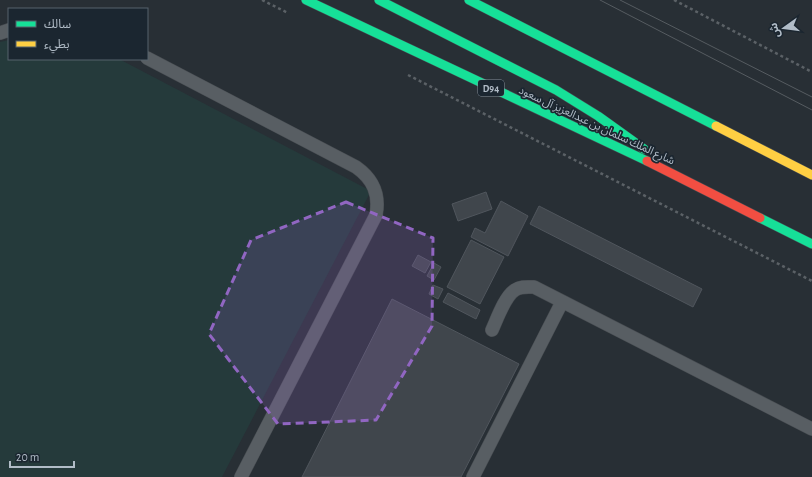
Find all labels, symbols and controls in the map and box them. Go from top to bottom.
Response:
legend [8,8,148,60]
north arrow [764,8,804,48]
text: سالك [44,18,71,30]
text: ش [768,21,783,39]
text: بطيء [44,38,70,54]
road number: D94 [478,80,504,96]
street label: شارع الملك سلمان بن عبدالعزيز آل سعود [516,84,677,168]
scale bar [10,443,74,469]
text: 20 m [16,451,39,463]

